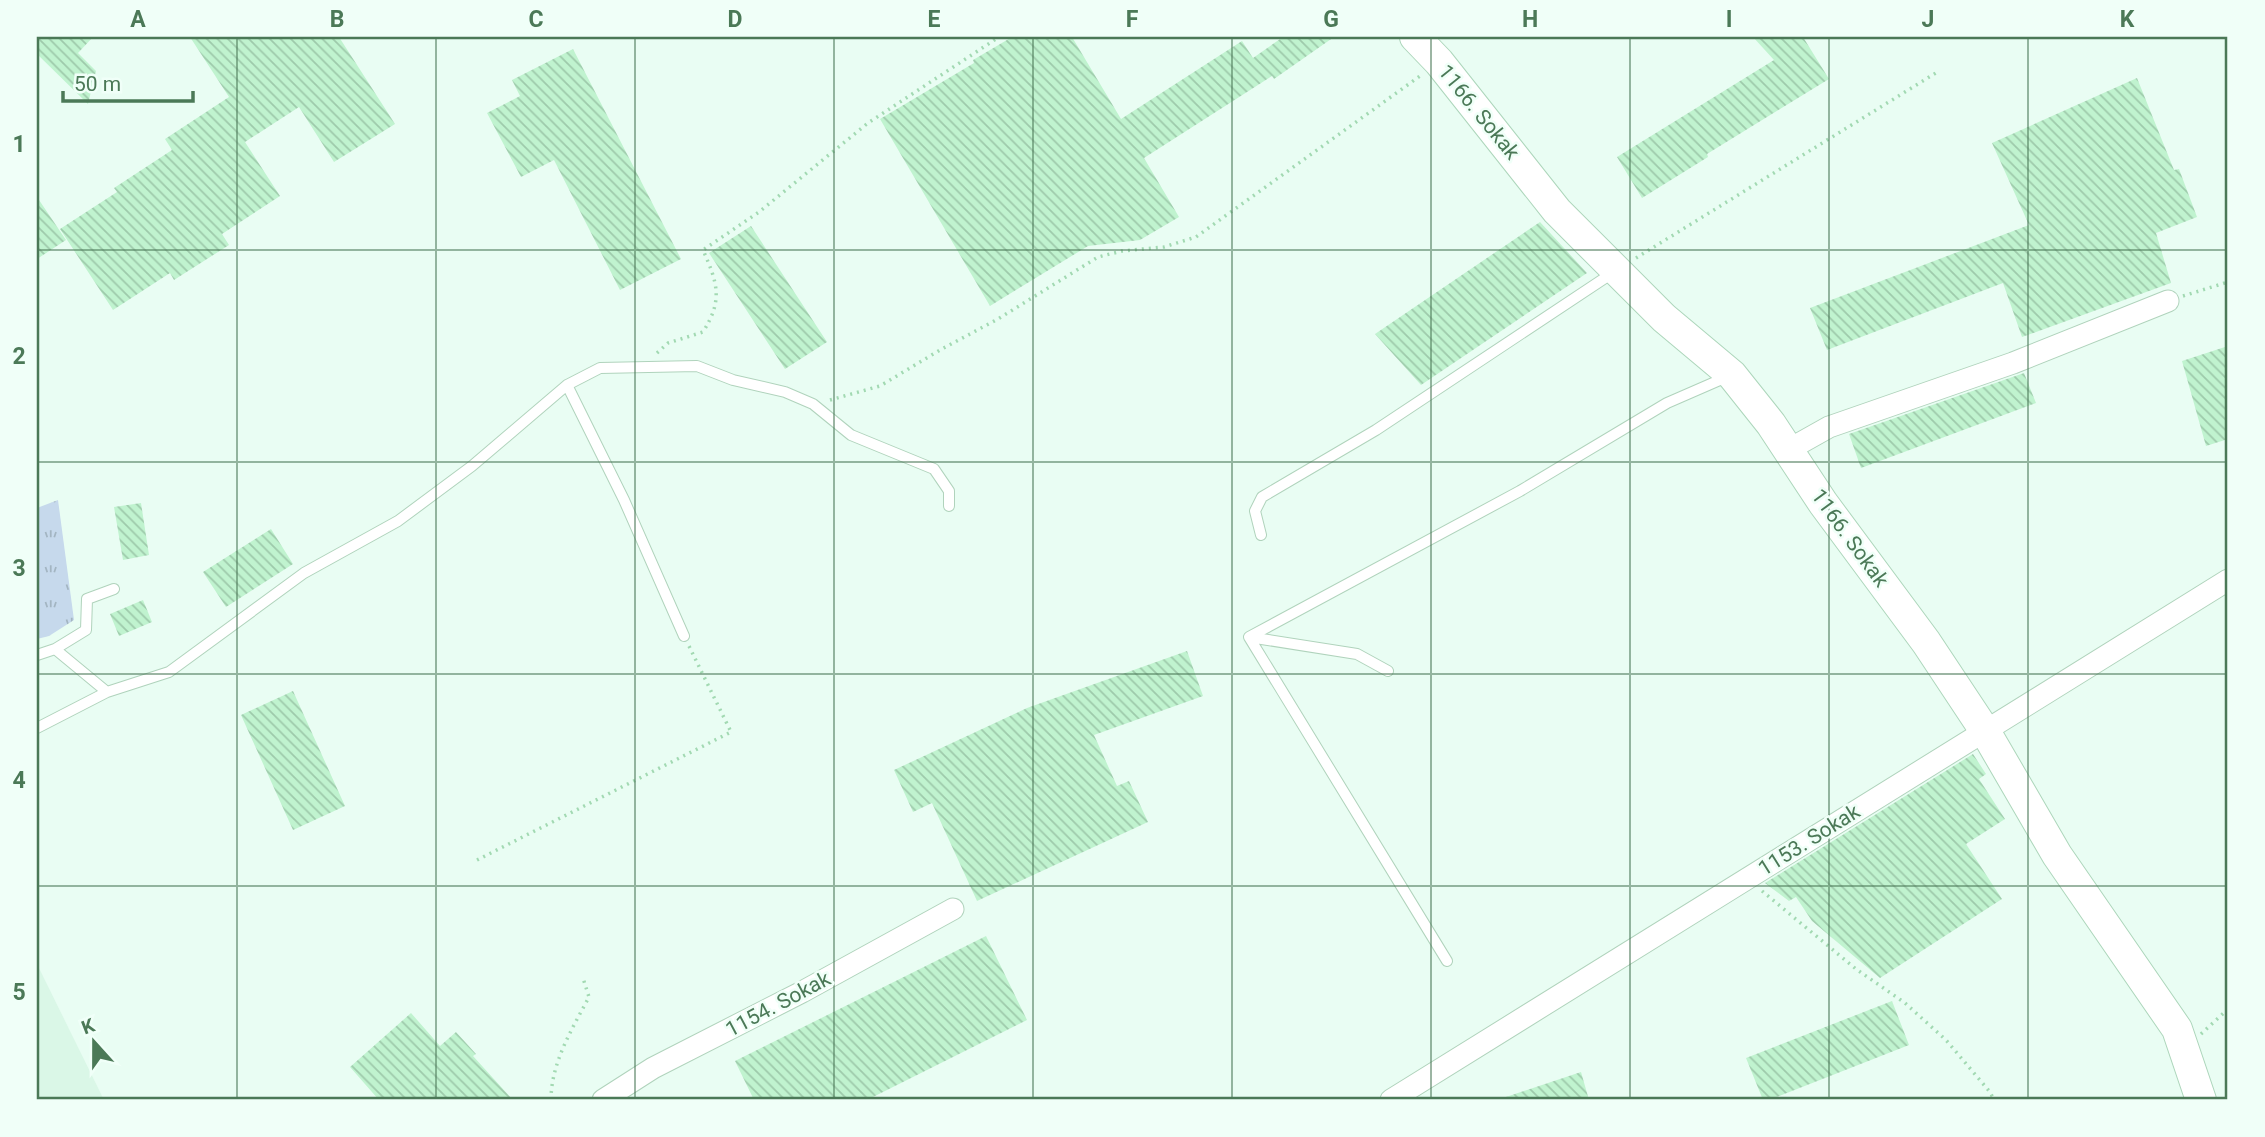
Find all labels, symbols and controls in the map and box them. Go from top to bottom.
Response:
text: A [130,6,146,33]
text: B [330,6,344,33]
text: C [528,6,544,33]
text: D [728,6,742,33]
text: E [928,6,941,33]
text: F [1126,6,1139,33]
text: G [1323,6,1339,33]
text: H [1522,6,1538,33]
text: I [1726,6,1732,33]
text: J [1922,6,1934,33]
text: K [2120,6,2135,33]
scale bar [63,60,192,104]
street label: 1166. Sokak [1433,60,1525,165]
text: 50 m [74,72,121,96]
text: 1 [12,131,26,158]
text: 2 [12,343,26,370]
street label: 1166. Sokak [1806,484,1894,592]
text: 3 [12,555,26,582]
text: 4 [12,767,26,794]
street label: 1153. Sokak [1754,799,1864,881]
street label: 1154. Sokak [722,966,835,1042]
text: 5 [12,979,26,1006]
north arrow [60,1007,130,1078]
text: K [78,1013,99,1039]

